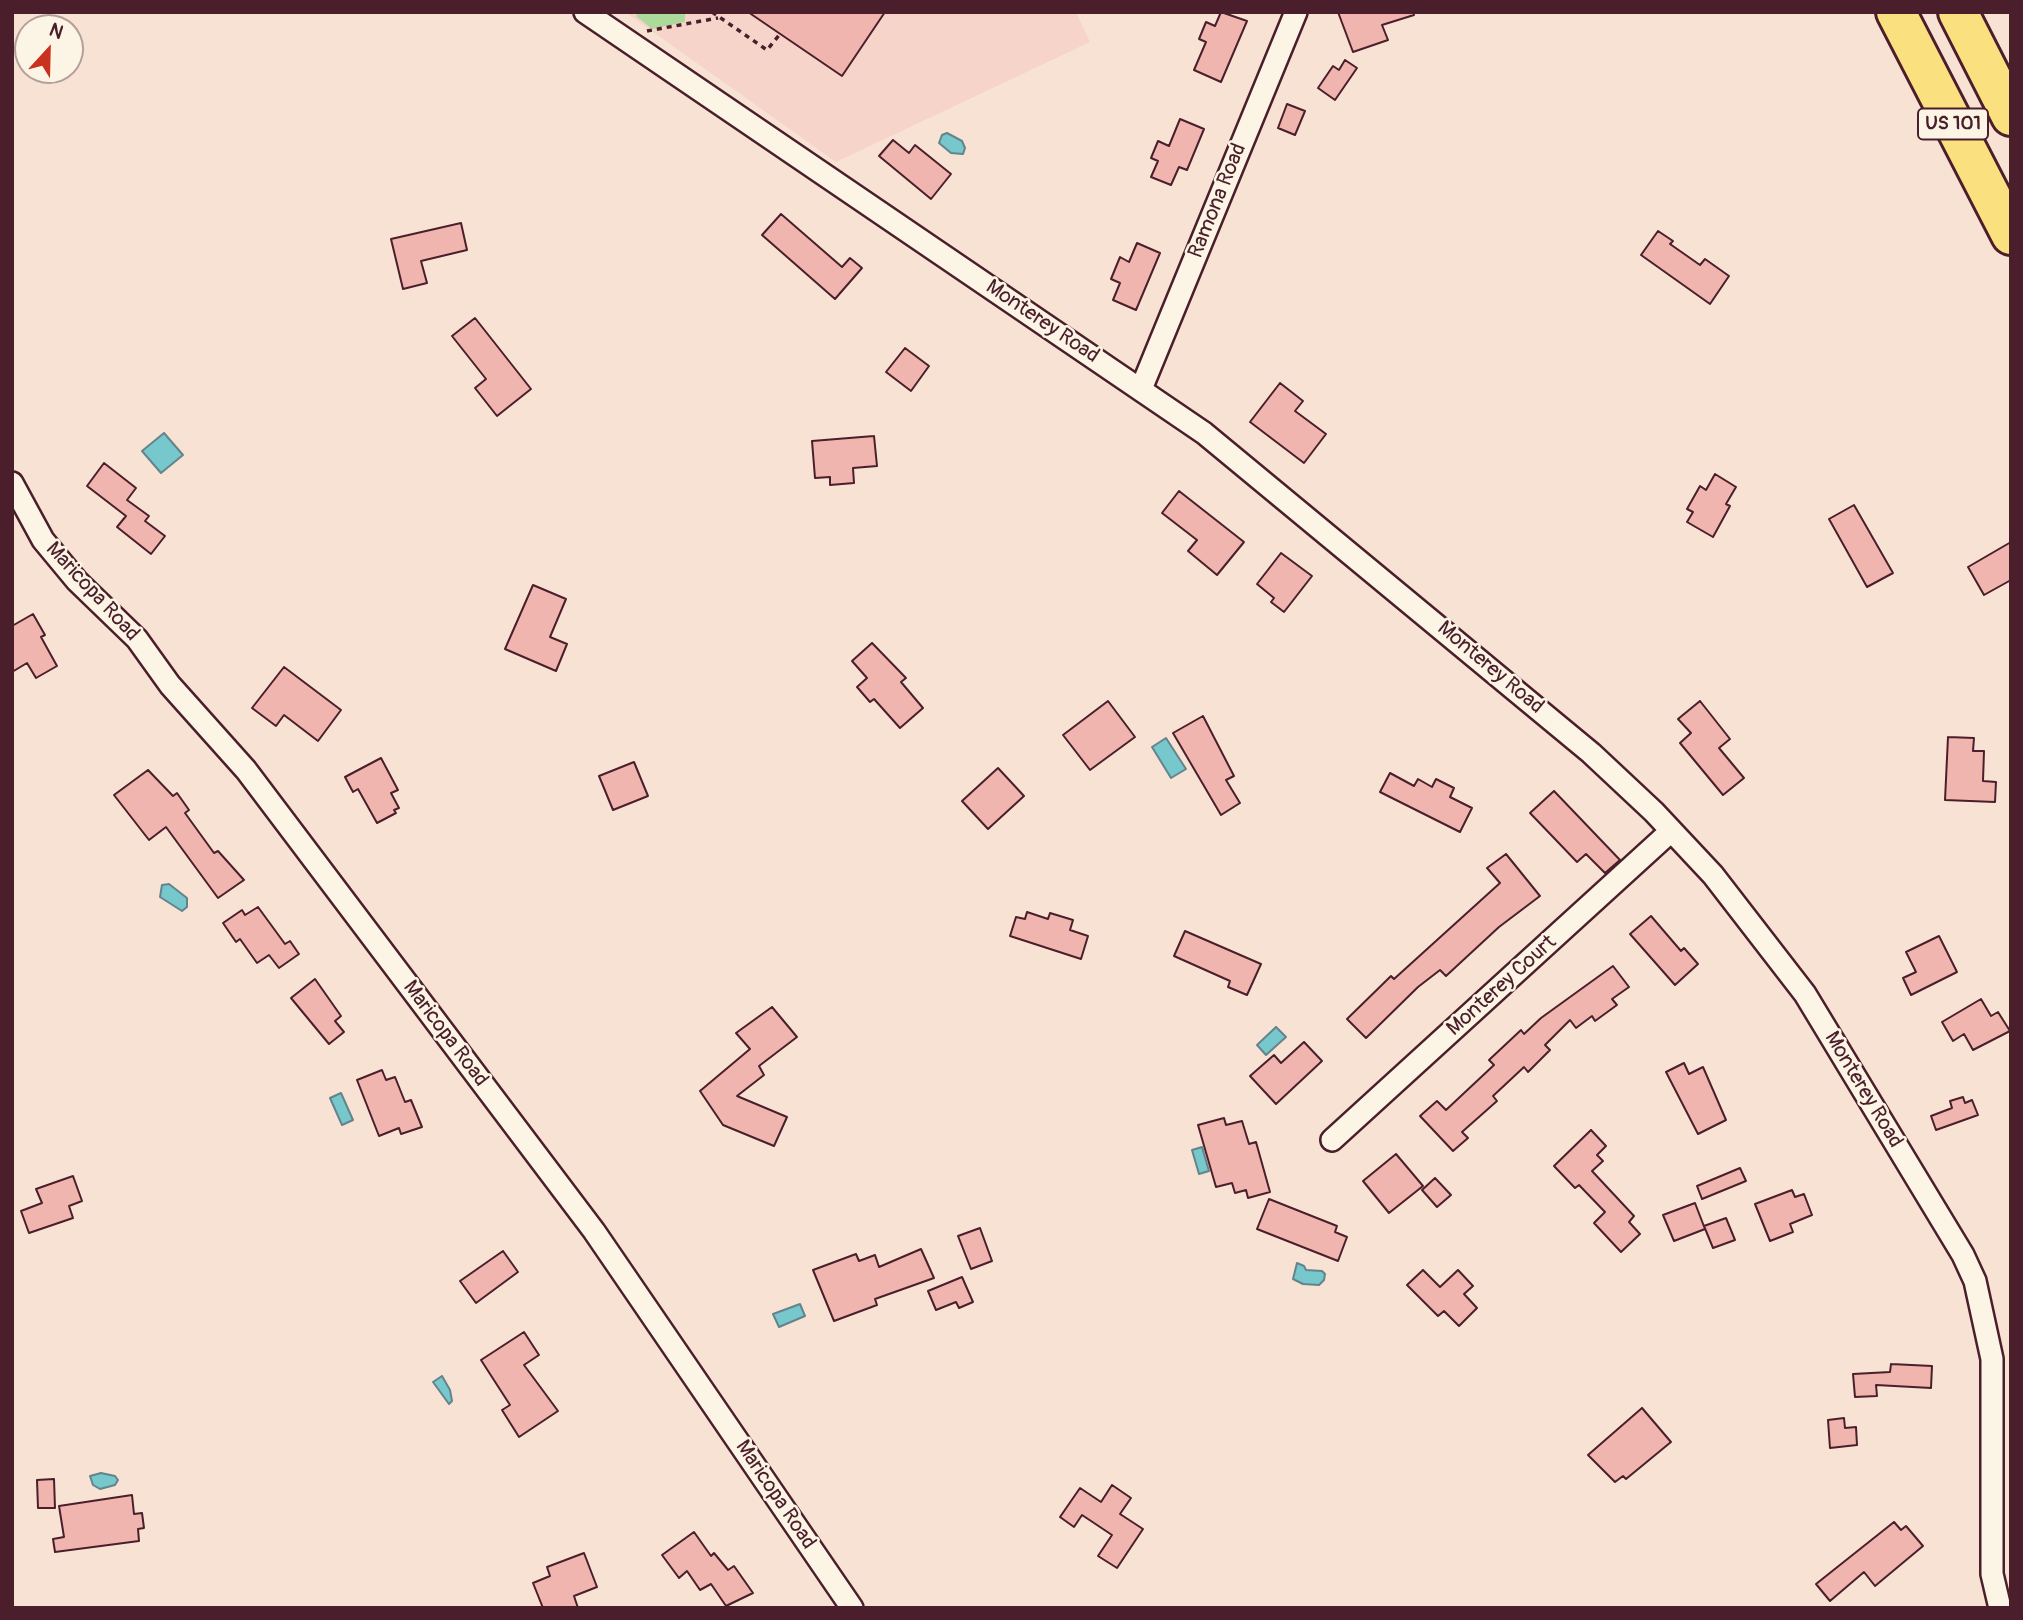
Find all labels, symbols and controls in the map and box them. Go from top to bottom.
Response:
north arrow [14,14,84,84]
text: N [46,18,67,45]
road number: US 101 [1918,108,1988,140]
street label: Ramona Road [1184,140,1252,262]
street label: Monterey Road [981,275,1103,369]
street label: Maricopa Road [40,537,144,647]
street label: Monterey Road [1432,616,1548,720]
street label: Monterey Court [1442,930,1562,1042]
street label: Maricopa Road [397,976,493,1092]
street label: Monterey Road [1818,1027,1908,1153]
street label: Maricopa Road [729,1436,821,1554]

